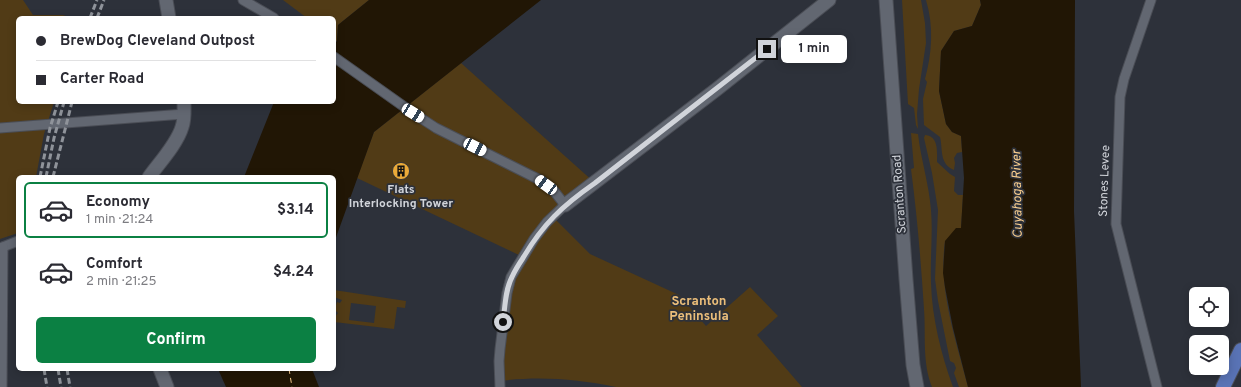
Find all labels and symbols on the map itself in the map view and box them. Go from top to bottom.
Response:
callout: 1 min [781,35,847,63]
route end [758,40,776,58]
car [400,102,426,124]
car [462,136,488,158]
street label: Stones Levee [1096,145,1114,217]
water label: Cuyahoga River [1009,149,1027,238]
street label: Scranton Road [889,154,911,234]
building icon: Flats Interlocking Tower [391,161,411,181]
car [533,173,559,197]
place label: Flats Interlocking Tower [349,182,453,212]
district label: Scranton Peninsula [669,294,729,325]
route start [494,313,512,331]

